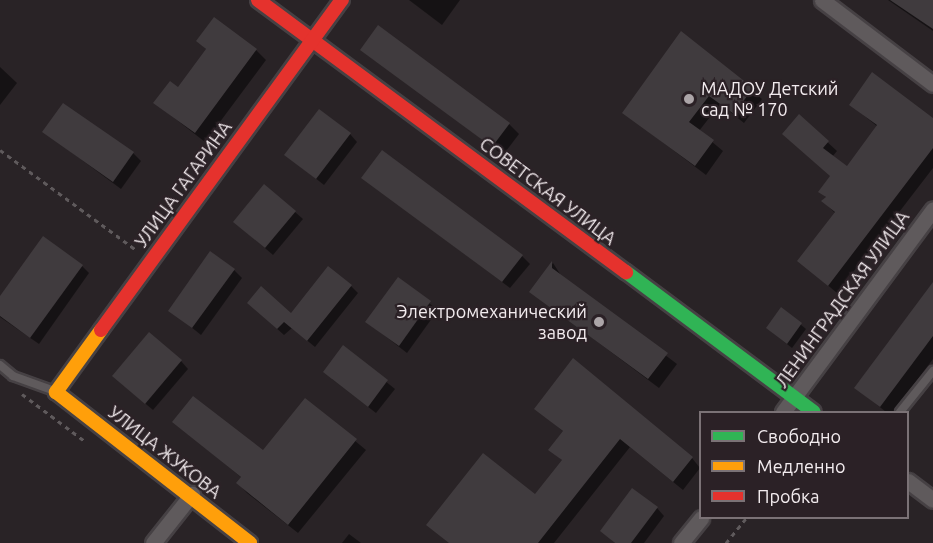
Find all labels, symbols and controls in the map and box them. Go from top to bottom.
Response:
place label: МАДОУ Детский сад № 170 [701,78,838,121]
marker: МАДОУ Детский сад № 170 [682,92,696,106]
street label: УЛИЦА ГАГАРИНА [130,117,236,251]
street label: СОВЕТСКАЯ УЛИЦА [476,133,620,249]
street label: ЛЕНИНГРАДСКАЯ УЛИЦА [771,206,913,392]
place label: Электромеханический завод [397,301,587,344]
marker: Электромеханический завод [592,315,606,329]
street label: УЛИЦА ЖУКОВА [104,401,226,503]
legend [699,411,909,519]
text: Свободно [757,426,841,446]
text: Медленно [757,456,846,476]
text: Пробка [757,486,820,506]

